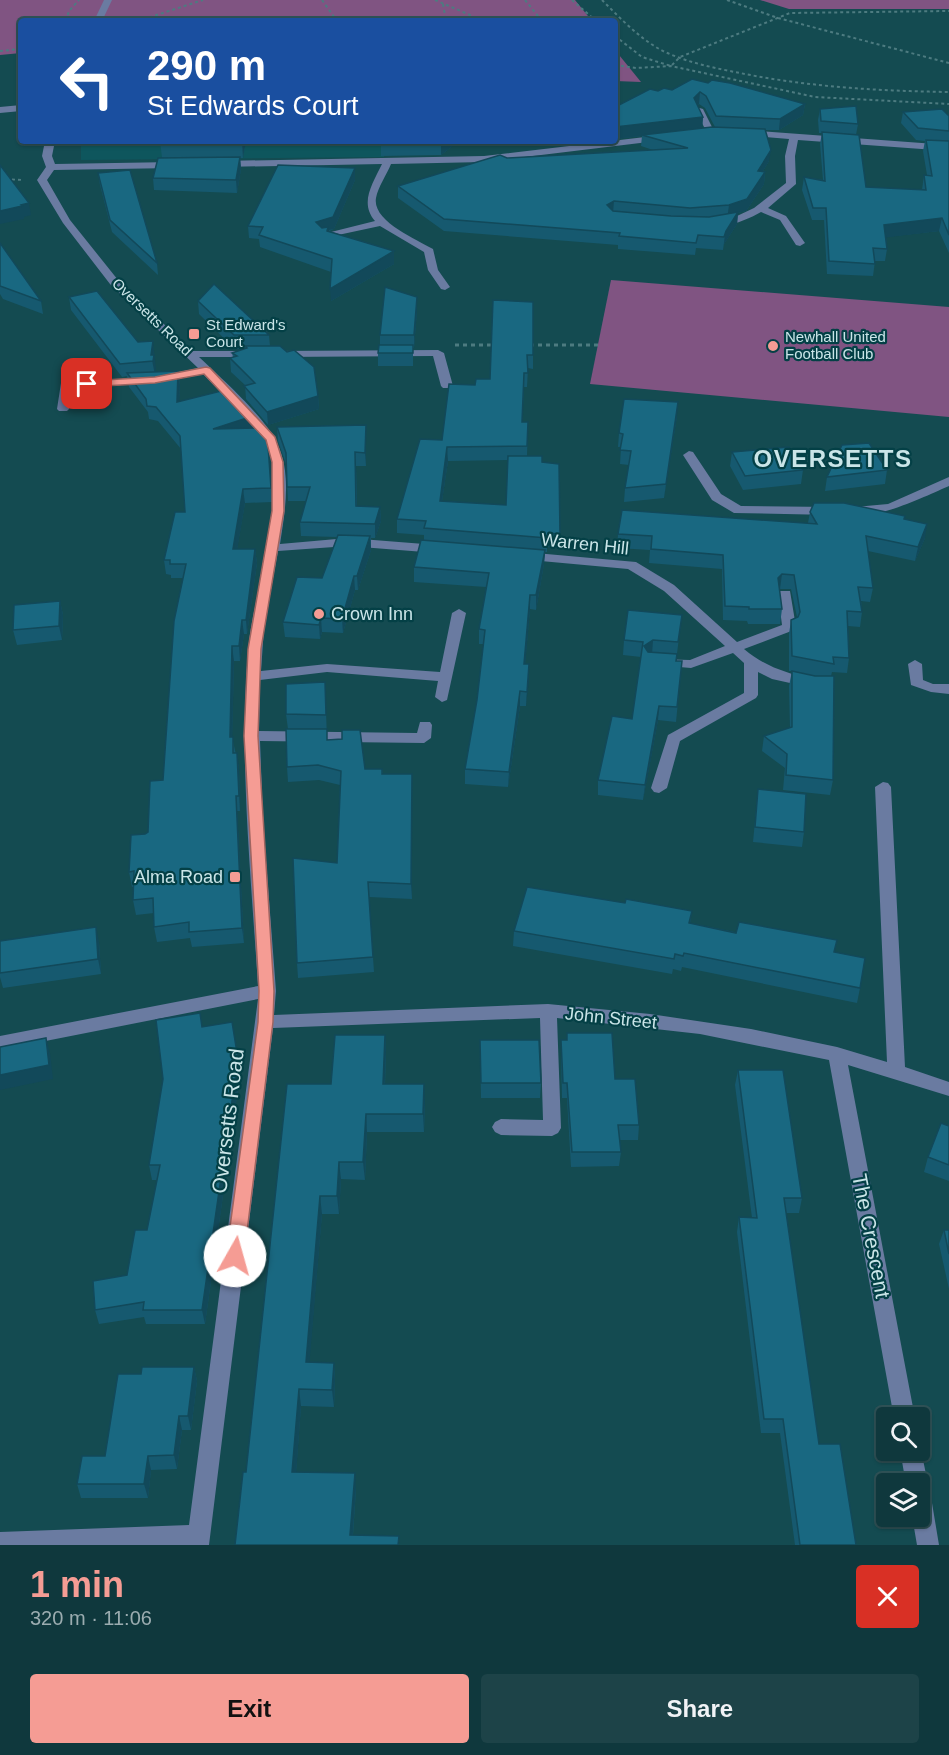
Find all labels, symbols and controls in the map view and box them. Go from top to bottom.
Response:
icon: left [48,42,126,120]
text: 290 m [147,42,266,89]
text: St Edwards Court [147,91,359,121]
street label: Oversetts Road [109,274,196,359]
place label: St Edward's Court [206,316,286,350]
marker: St Edward's Court [187,327,201,341]
place label: Newhall United Football Club [785,328,886,362]
marker: Newhall United Football Club [766,339,780,353]
pin [61,358,112,409]
icon: arrive [70,367,103,400]
district label: OVERSETTS [754,445,912,472]
street label: Warren Hill [540,529,630,559]
place label: Crown Inn [331,604,413,624]
marker: Crown Inn [312,607,326,621]
place label: Alma Road [134,867,223,887]
marker: Alma Road [228,870,242,884]
street label: John Street [564,1003,658,1033]
street label: Oversetts Road [207,1047,248,1195]
street label: The Crescent [848,1172,895,1300]
position arrow [203,1224,267,1288]
map controls [876,1407,930,1527]
button: search [876,1407,930,1461]
button: layers [876,1473,930,1527]
text: 1 min [30,1564,124,1605]
button: close [856,1565,919,1628]
text: 320 m · 11:06 [30,1607,152,1629]
button: Exit [30,1674,469,1743]
button: Share [481,1674,919,1743]

